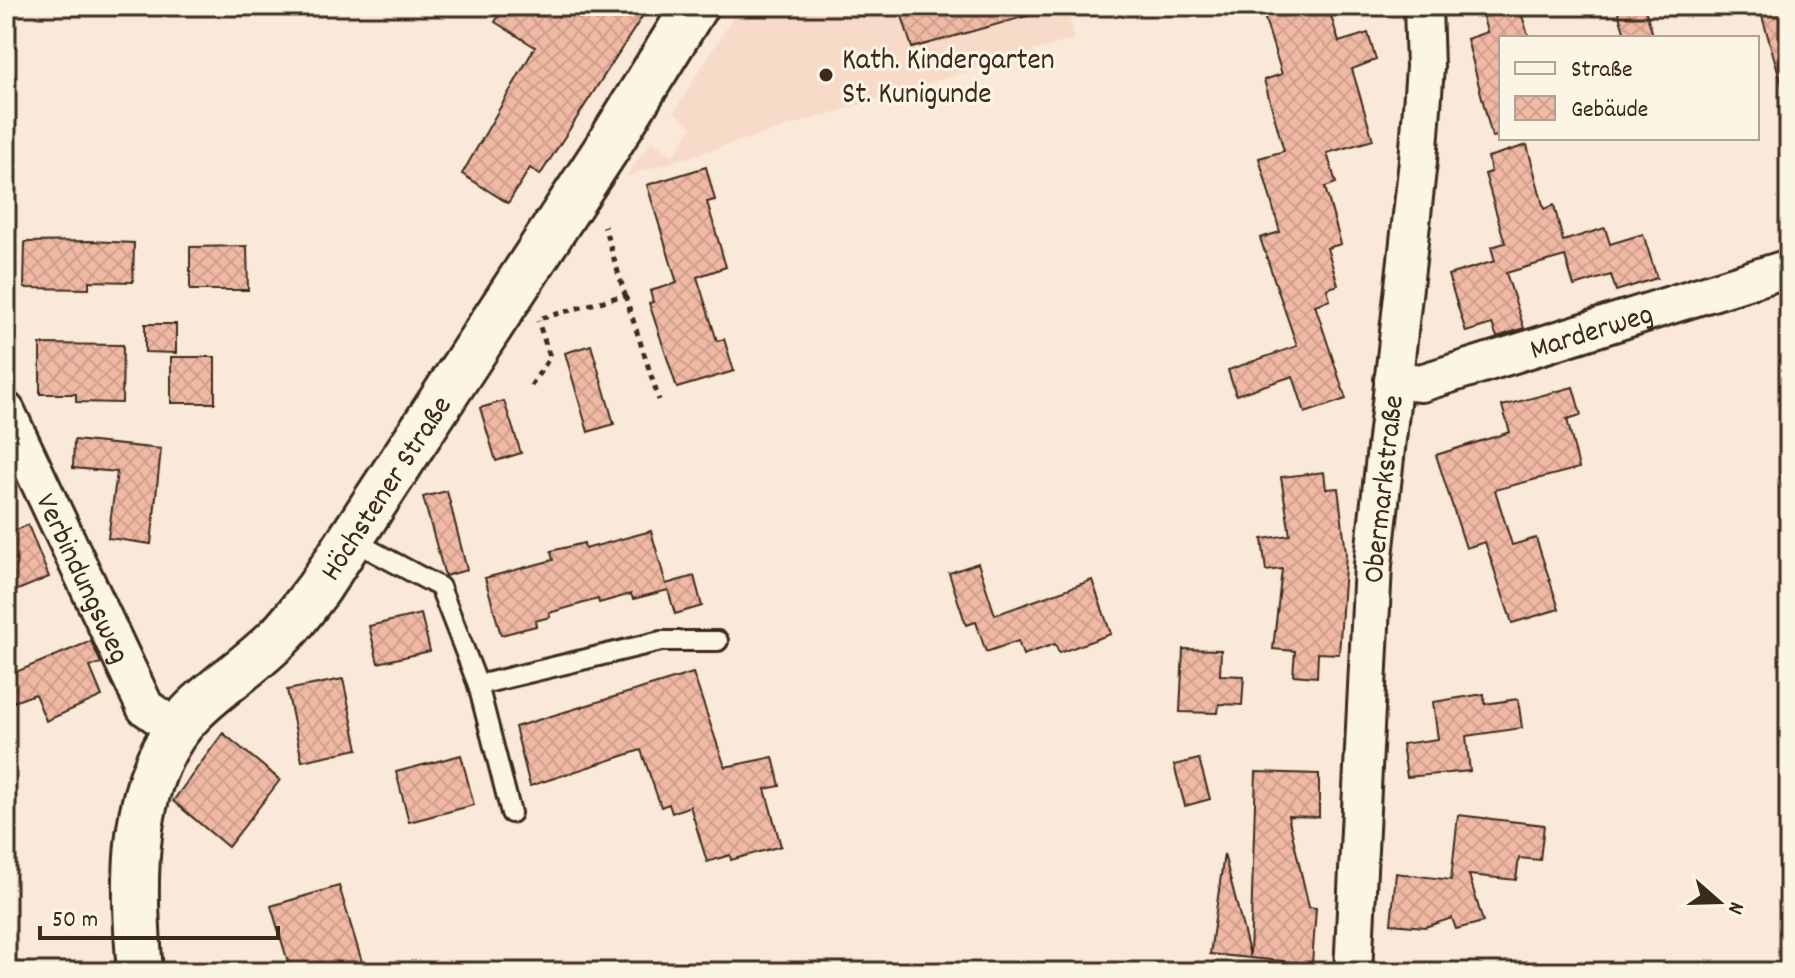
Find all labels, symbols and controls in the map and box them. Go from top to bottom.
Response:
legend [1499,36,1759,140]
place label: Kath. Kindergarten St. Kunigunde [842,41,1055,118]
text: Straße [1571,54,1633,88]
marker: Kath. Kindergarten St. Kunigunde [817,66,835,84]
text: Gebäude [1571,94,1648,128]
street label: Marderweg [1525,295,1659,374]
street label: Höchstener Straße [312,389,465,591]
street label: Obermarkstraße [1355,393,1418,584]
street label: Verbindungsweg [22,487,139,672]
north arrow [1679,862,1759,942]
scale bar [40,890,278,940]
text: N [1718,897,1751,918]
text: 50 m [52,904,98,938]

